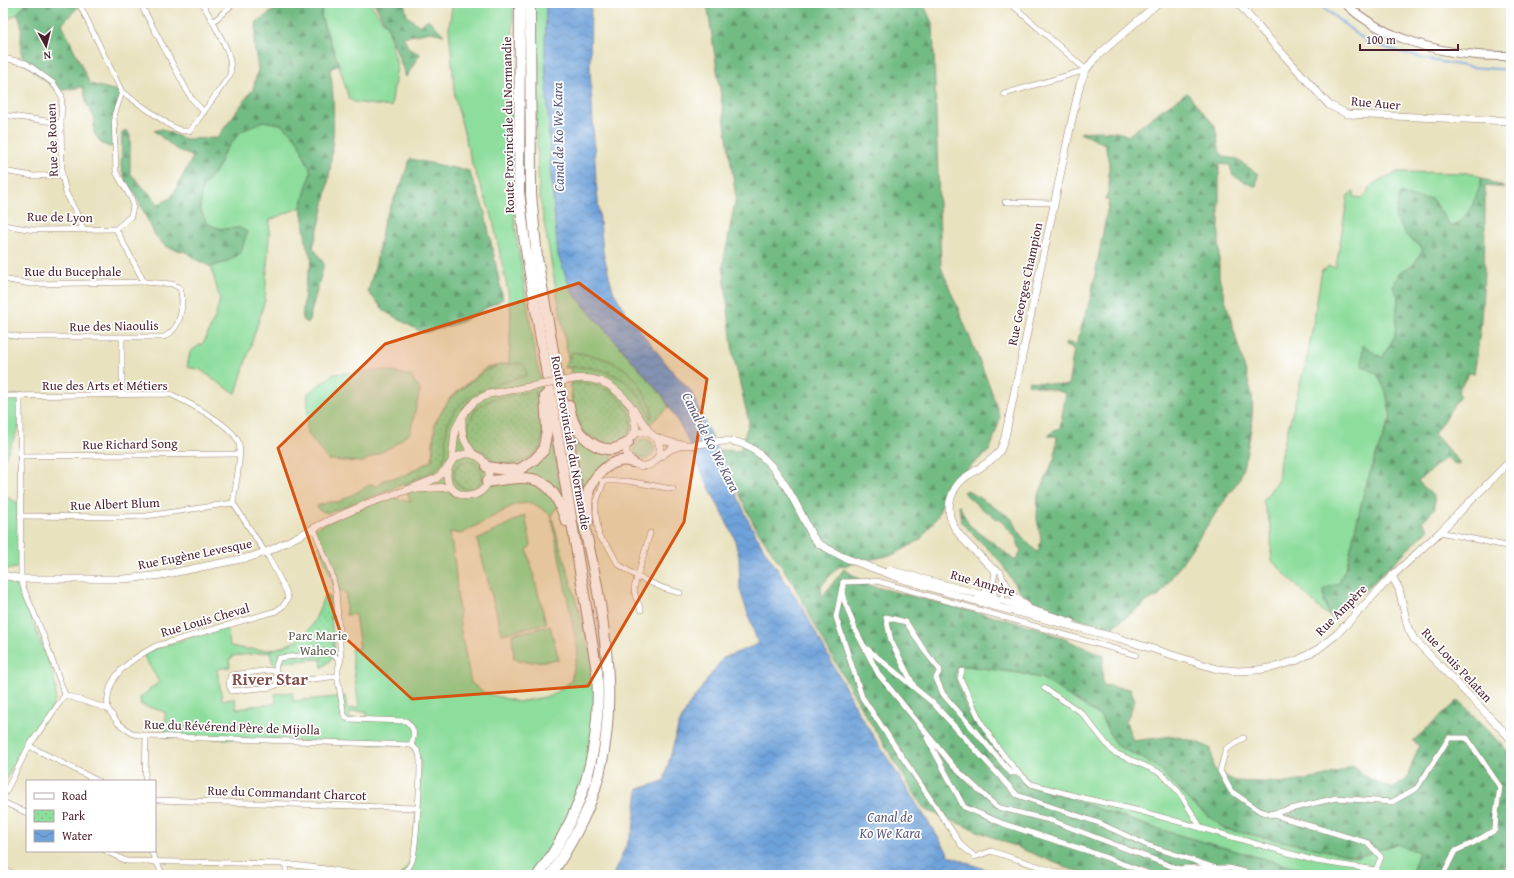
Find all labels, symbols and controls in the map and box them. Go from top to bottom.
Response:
north arrow [26,26,66,66]
scale bar [1360,26,1458,52]
text: 100 m [1366,31,1396,48]
street label: Route Provinciale du Normandie [497,36,519,214]
text: N [42,48,52,64]
water label: Canal de Ko We Kara [547,82,569,192]
street label: Rue Auer [1350,91,1402,115]
street label: Rue de Rouen [41,102,63,177]
street label: Rue de Lyon [27,207,94,227]
street label: Rue Georges Champion [1003,220,1047,347]
street label: Rue du Bucephale [25,262,121,281]
street label: Rue des Niaoulis [69,316,159,336]
street label: Route Provinciale du Normandie [546,354,596,532]
street label: Rue des Arts et Métiers [42,376,168,395]
water label: Canal de Ko We Kara [677,389,745,496]
street label: Rue Richard Song [82,434,178,454]
street label: Rue Albert Blum [70,493,160,515]
street label: Rue Eugène Levesque [136,534,254,574]
street label: Rue Ampère [948,565,1018,601]
street label: Rue Ampère [1311,580,1371,640]
street label: Rue Louis Cheval [158,598,252,642]
street label: Rue Louis Pelatan [1417,623,1497,707]
park label: Parc Marie Waheo [289,626,347,660]
district label: River Star [232,666,308,691]
street label: Rue du Révérend Père de Mijolla [144,714,321,740]
legend [26,780,156,852]
street label: Rue du Commandant Charcot [207,781,367,805]
text: Road [62,787,88,804]
text: Park [62,807,86,824]
water label: Canal de Ko We Kara [859,807,921,843]
text: Water [62,827,92,844]

